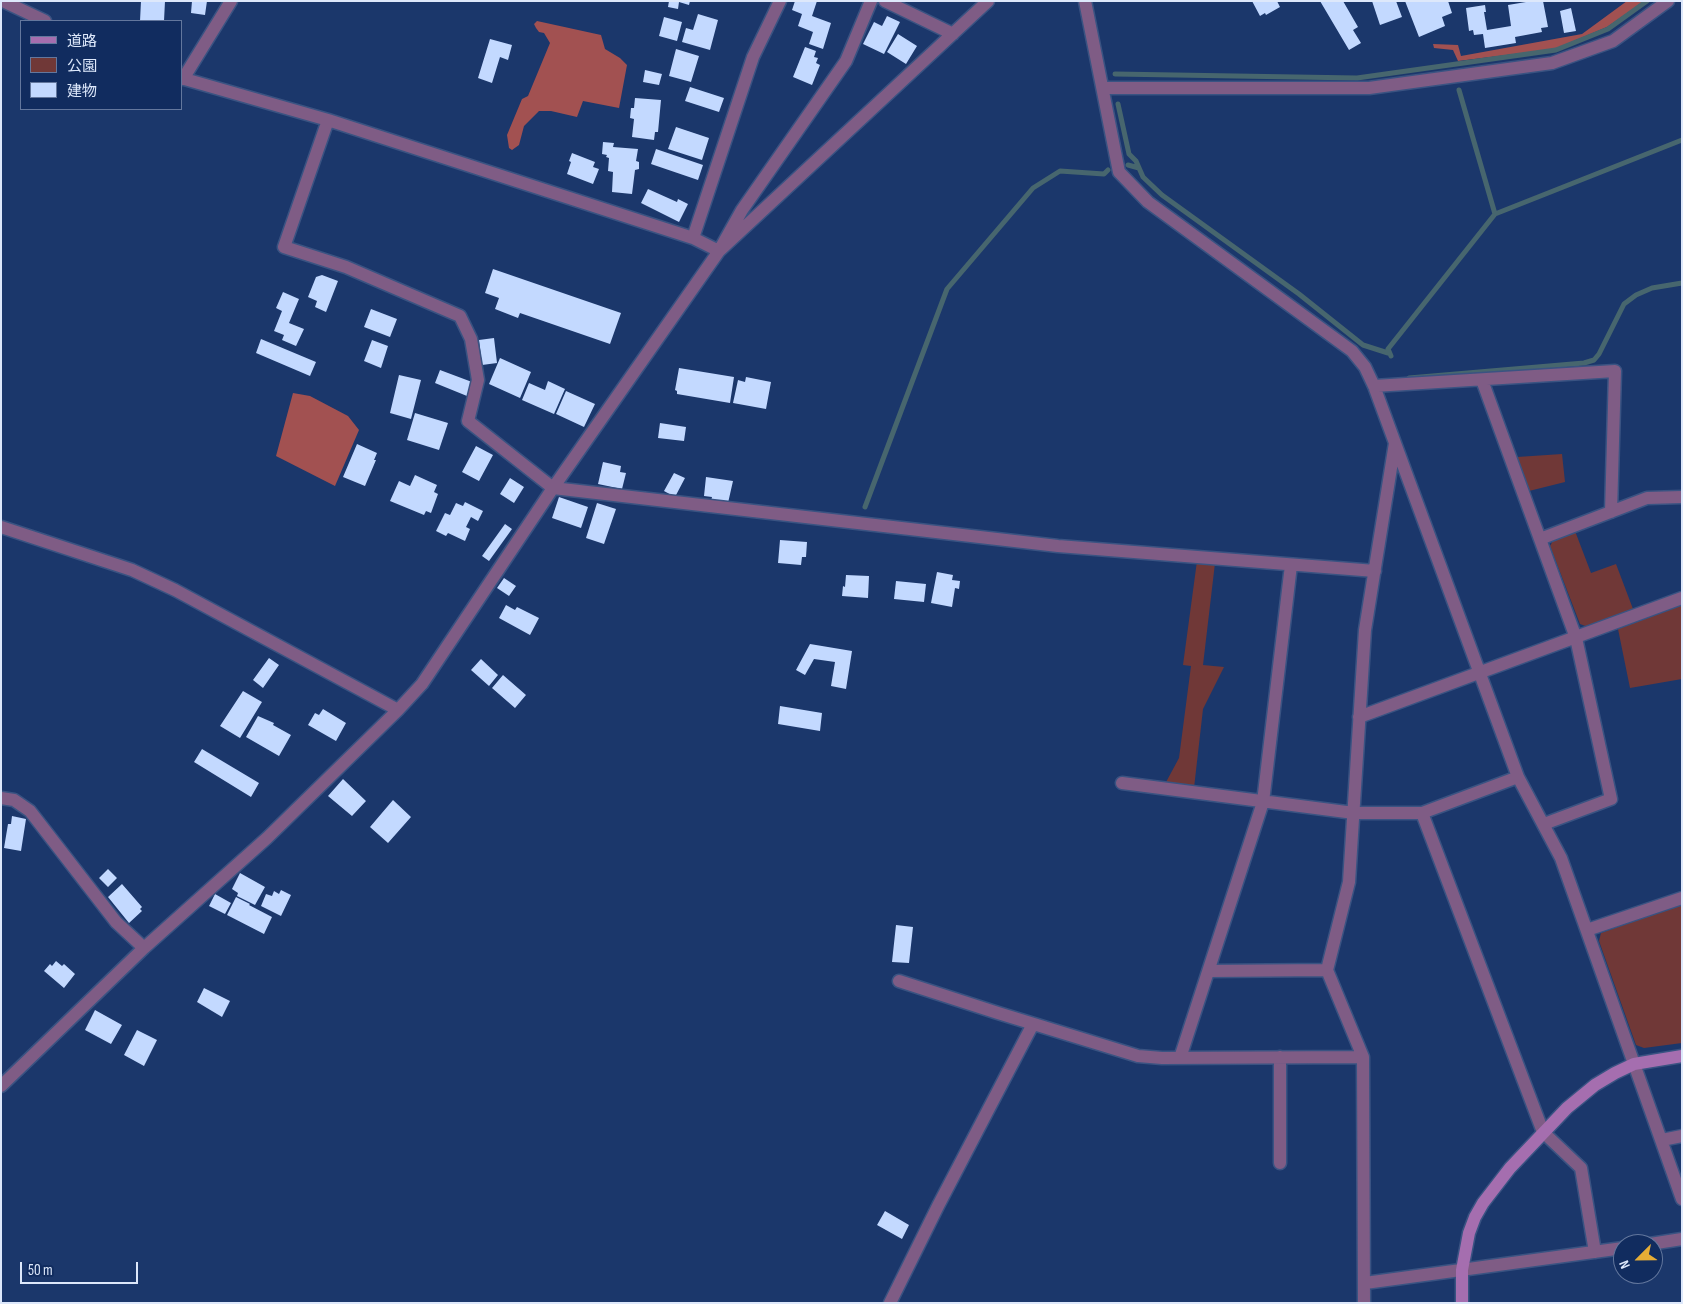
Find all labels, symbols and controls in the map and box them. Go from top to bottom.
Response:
legend [20,20,182,110]
text: 道路 [67,32,97,51]
text: 公園 [67,57,97,76]
text: 建物 [67,82,97,101]
north arrow [1613,1234,1663,1284]
scale bar [22,1252,140,1284]
text: N [1615,1258,1634,1271]
text: 50 m [28,1261,53,1280]

